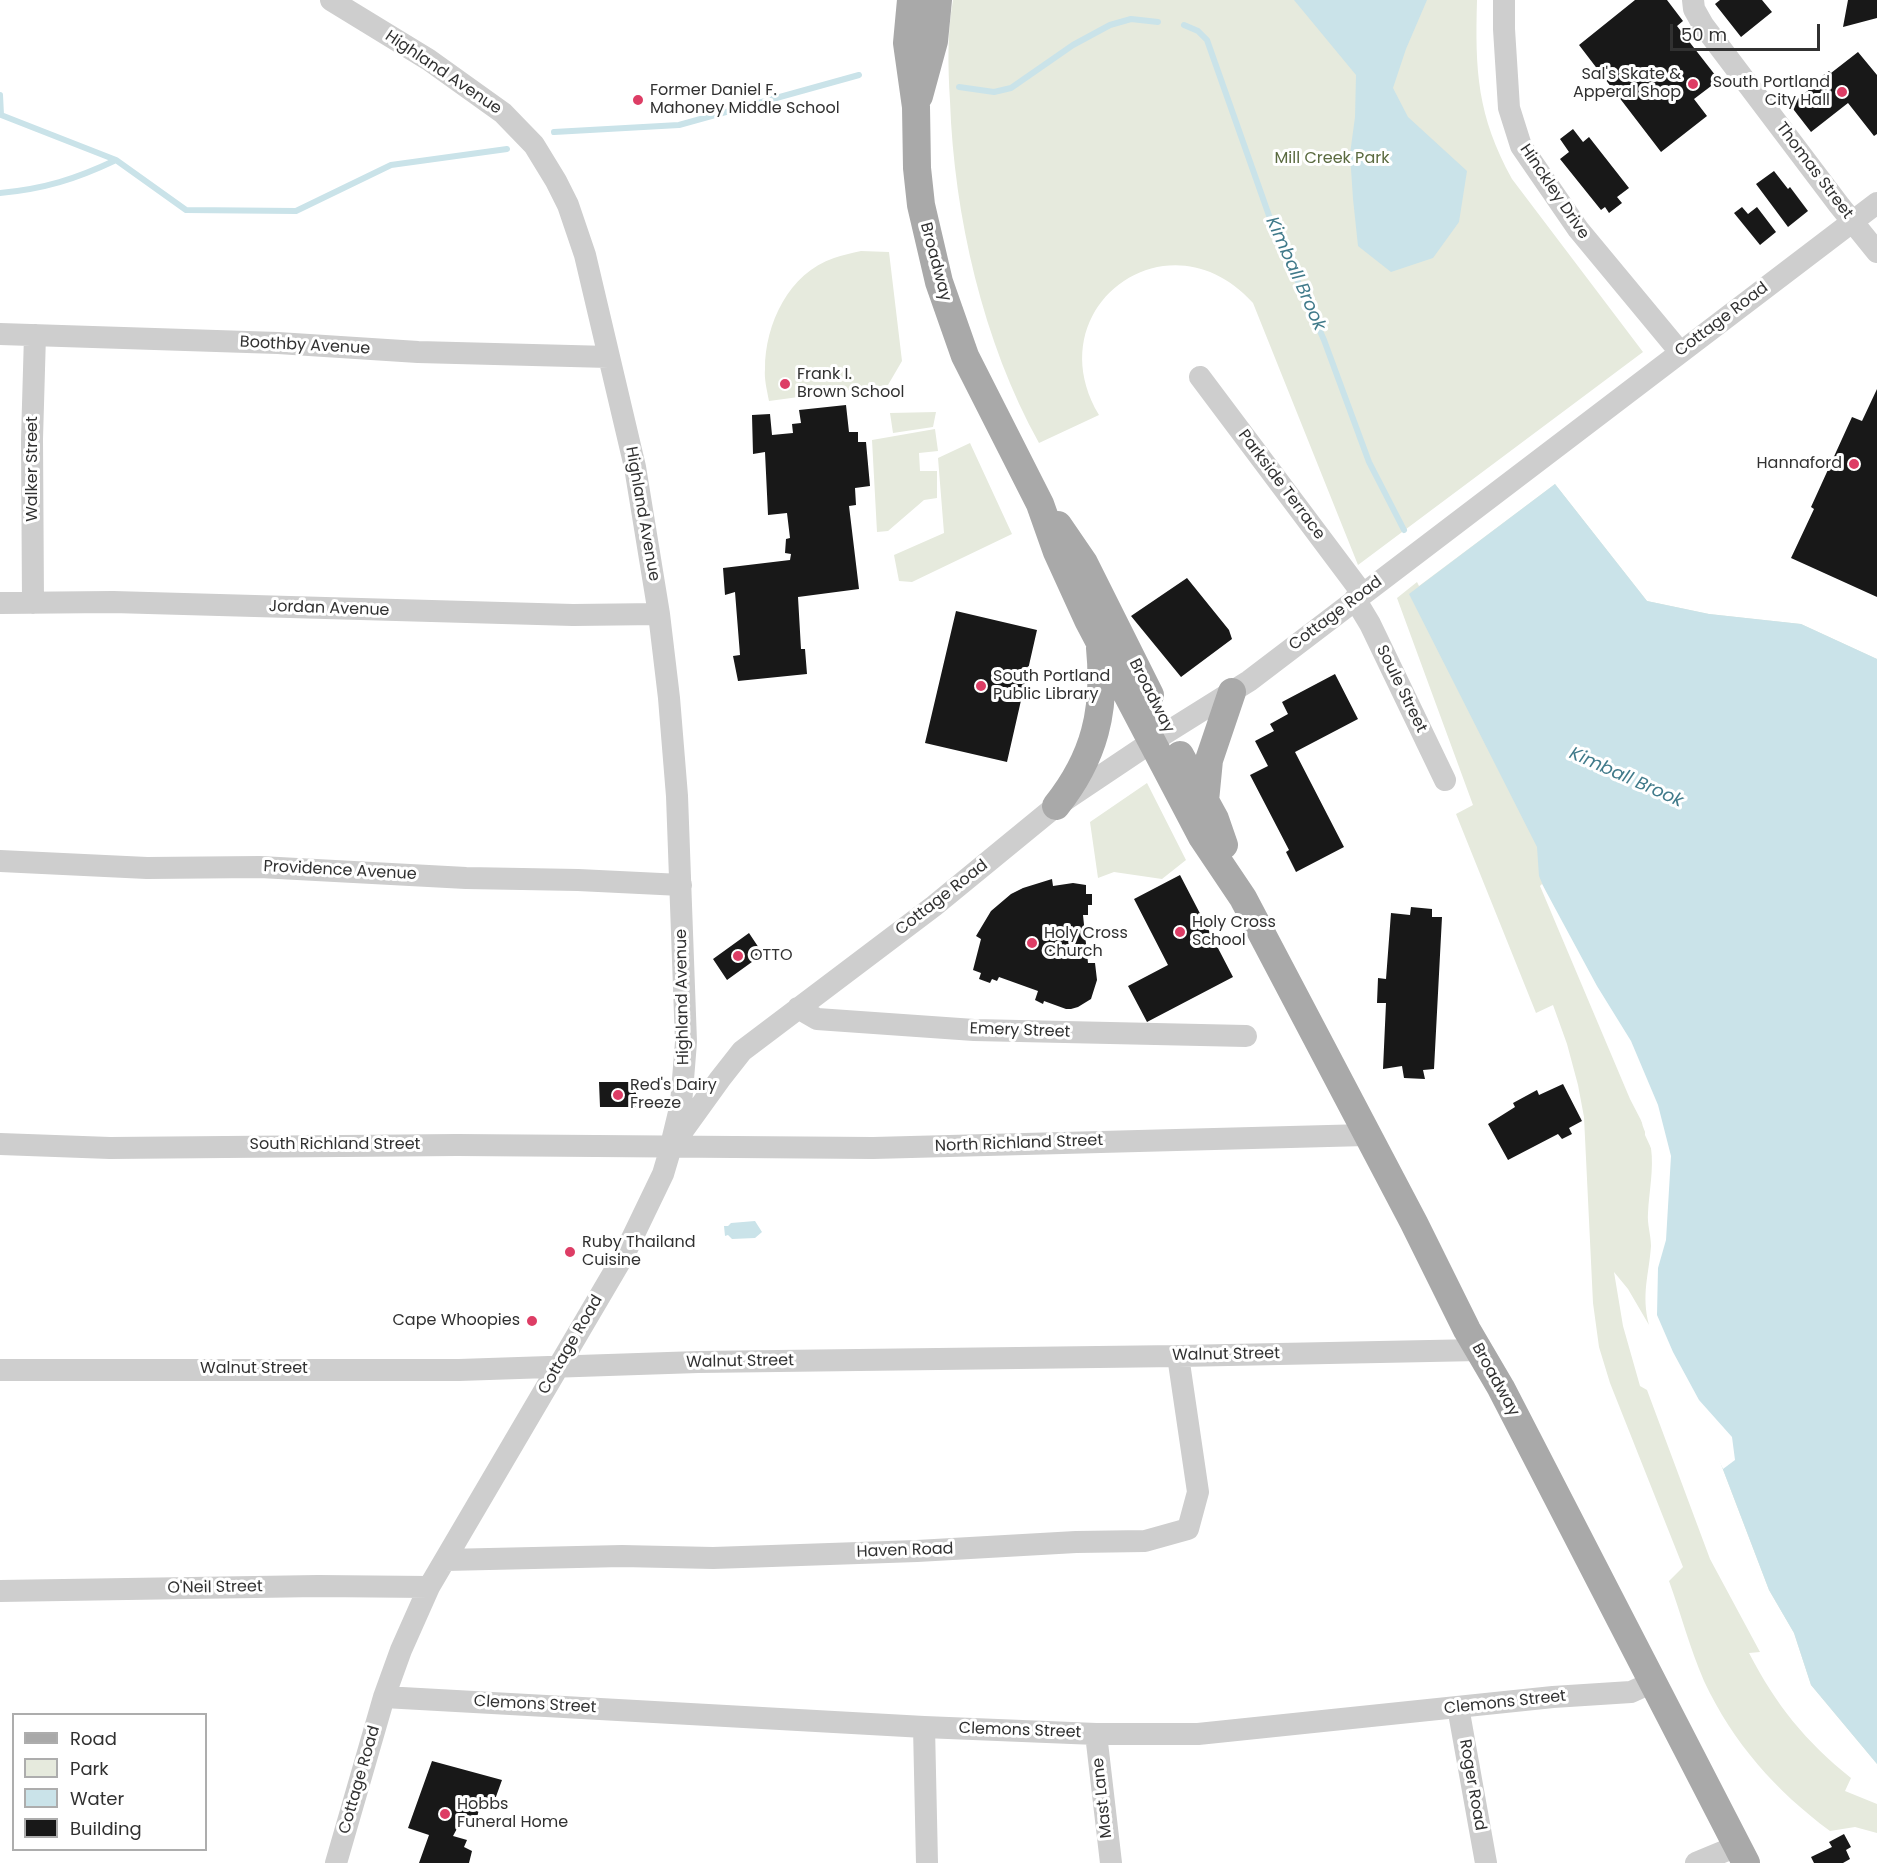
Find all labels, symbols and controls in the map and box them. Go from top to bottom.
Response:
scale bar [1673,12,1823,50]
text: 50 m [1681,22,1727,47]
street label: Highland Avenue [381,27,505,119]
place label: Sal's Skate & Apperal Shop [1573,65,1681,103]
place label: South Portland City Hall [1713,73,1830,111]
marker: Sal's Skate & Apperal Shop [1686,77,1700,91]
place label: Former Daniel F. Mahoney Middle School [650,81,840,119]
marker: South Portland City Hall [1835,85,1849,99]
marker: Former Daniel F. Mahoney Middle School [631,93,645,107]
street label: Thomas Street [1771,119,1857,223]
street label: Hinckley Drive [1515,141,1593,243]
park label: Mill Creek Park [1275,149,1389,169]
water label: Kimball Brook [1260,214,1330,334]
street label: Broadway [915,221,955,303]
street label: Cottage Road [1672,279,1772,361]
street label: Boothby Avenue [239,333,371,359]
place label: Frank I. Brown School [797,365,904,403]
marker: Frank I. Brown School [778,377,792,391]
street label: Walker Street [23,416,43,522]
street label: Parkside Terrace [1233,426,1329,544]
street label: Highland Avenue [621,445,663,583]
place label: Hannaford [1757,454,1842,474]
marker: Hannaford [1847,457,1861,471]
street label: Cottage Road [1286,573,1386,655]
street label: Jordan Avenue [268,597,390,621]
street label: Soule Street [1372,642,1430,736]
street label: Broadway [1124,656,1178,736]
place label: South Portland Public Library [993,667,1110,705]
marker: South Portland Public Library [974,679,988,693]
water label: Kimball Brook [1566,743,1686,813]
street label: Cottage Road [892,856,992,940]
street label: Providence Avenue [263,857,417,885]
place label: Holy Cross School [1192,913,1276,951]
place label: Holy Cross Church [1044,924,1128,962]
marker: Holy Cross School [1173,925,1187,939]
street label: Highland Avenue [672,929,694,1065]
marker: Holy Cross Church [1025,936,1039,950]
place label: OTTO [750,946,792,966]
marker: OTTO [731,949,745,963]
street label: Emery Street [969,1020,1071,1042]
place label: Red's Dairy Freeze [630,1076,717,1114]
marker: Red's Dairy Freeze [611,1088,625,1102]
street label: North Richland Street [935,1131,1103,1157]
street label: South Richland Street [250,1135,420,1155]
place label: Ruby Thailand Cuisine [582,1233,696,1271]
marker: Ruby Thailand Cuisine [563,1245,577,1259]
street label: Cottage Road [535,1292,607,1398]
place label: Cape Whoopies [392,1311,520,1331]
marker: Cape Whoopies [525,1314,539,1328]
street label: Broadway [1467,1340,1523,1420]
street label: Walnut Street [1172,1344,1280,1366]
street label: Walnut Street [686,1351,794,1373]
street label: Walnut Street [200,1359,308,1379]
street label: Haven Road [856,1540,954,1562]
street label: O'Neil Street [167,1578,263,1598]
street label: Clemons Street [1443,1687,1567,1719]
street label: Clemons Street [473,1692,597,1718]
legend [12,1713,207,1851]
street label: Clemons Street [958,1719,1082,1743]
street label: Cottage Road [335,1724,385,1836]
text: Road [70,1726,117,1751]
street label: Roger Road [1455,1738,1489,1832]
text: Park [70,1756,109,1781]
street label: Mast Lane [1089,1757,1117,1839]
text: Water [70,1786,124,1811]
place label: Hobbs Funeral Home [457,1795,568,1833]
marker: Hobbs Funeral Home [438,1807,452,1821]
text: Building [70,1816,142,1841]

